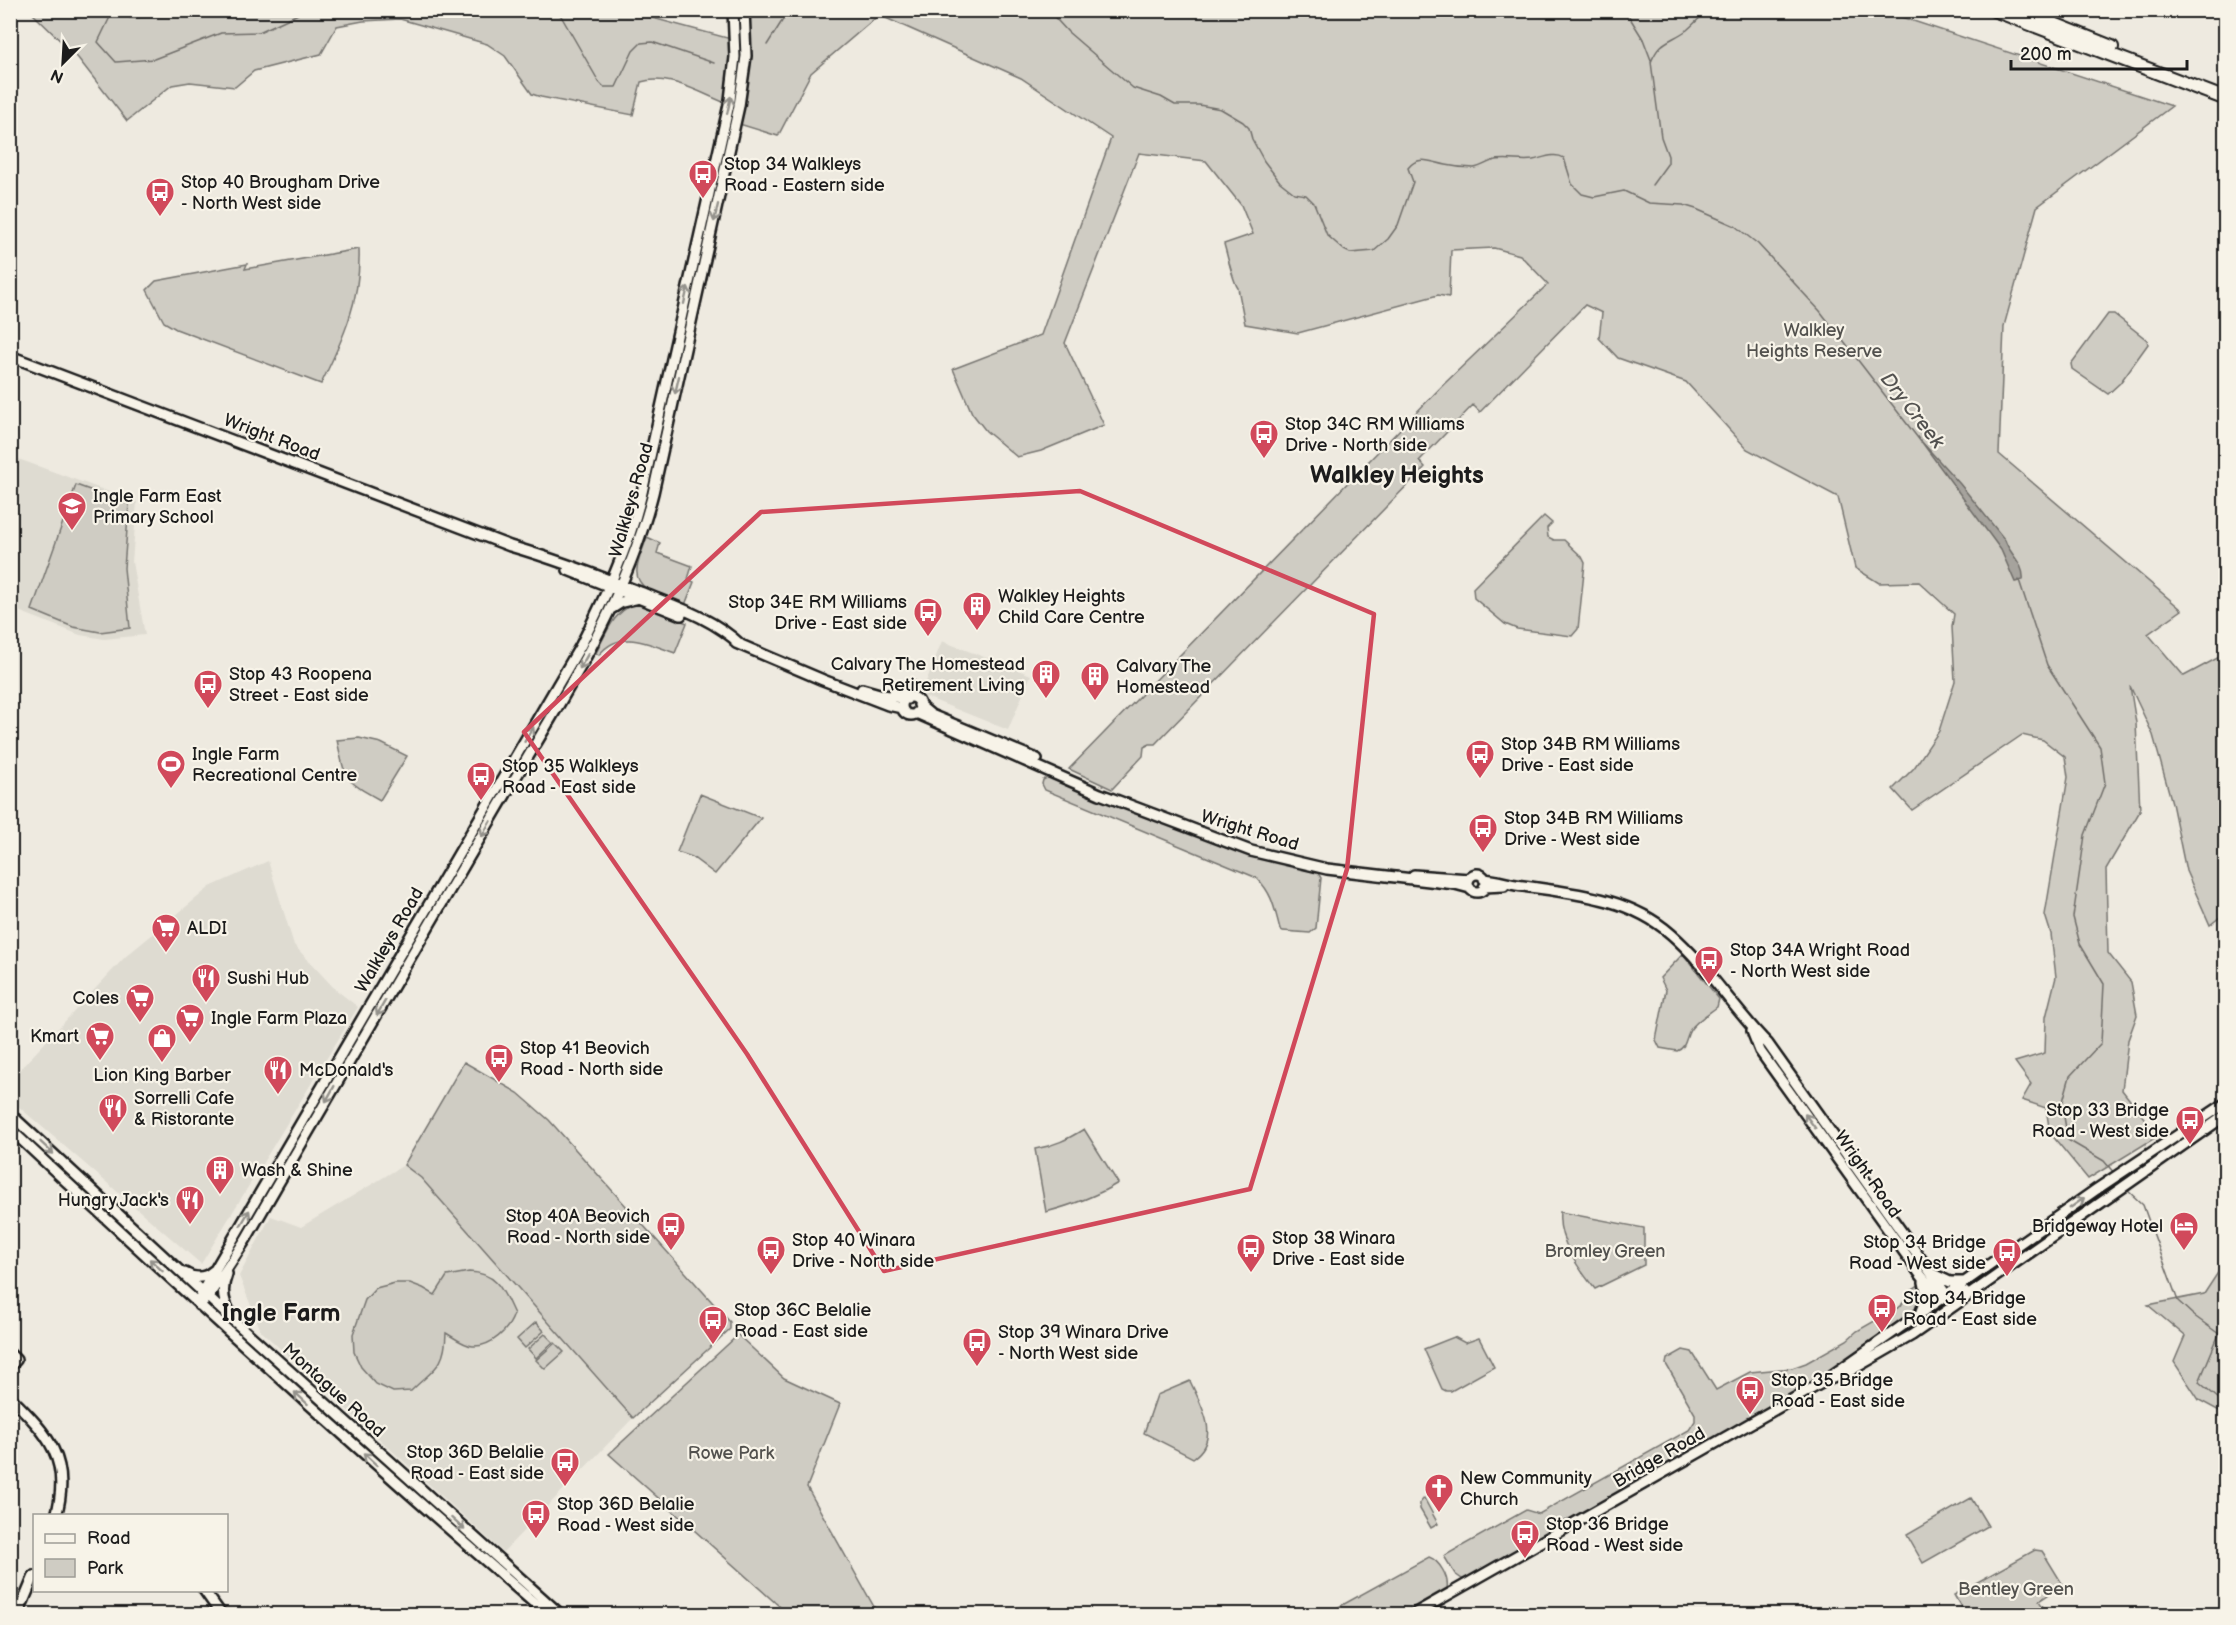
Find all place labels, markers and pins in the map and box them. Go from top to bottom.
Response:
place label: Stop 34 Walkleys Road - Eastern side [724,154,885,196]
bus stop icon: Stop 34 Walkleys Road - Eastern side [687,158,719,200]
place label: Stop 40 Brougham Drive - North West side [181,172,380,214]
bus stop icon: Stop 40 Brougham Drive - North West side [144,176,176,218]
place label: Stop 34C RM Williams Drive - North side [1285,414,1465,456]
bus stop icon: Stop 34C RM Williams Drive - North side [1248,418,1280,460]
place label: Ingle Farm East Primary School [93,486,222,528]
school or university icon: Ingle Farm East Primary School [56,490,88,532]
place label: Walkley Heights Child Care Centre [998,586,1145,628]
building icon: Walkley Heights Child Care Centre [961,590,993,632]
place label: Stop 34E RM Williams Drive - East side [728,592,907,634]
bus stop icon: Stop 34E RM Williams Drive - East side [912,596,944,638]
place label: Calvary The Homestead Retirement Living [831,654,1025,696]
place label: Calvary The Homestead [1116,656,1212,698]
building icon: Calvary The Homestead Retirement Living [1030,658,1062,700]
building icon: Calvary The Homestead [1079,660,1111,702]
place label: Stop 43 Roopena Street - East side [229,664,372,706]
bus stop icon: Stop 43 Roopena Street - East side [192,668,224,710]
place label: Stop 34B RM Williams Drive - East side [1501,734,1680,776]
bus stop icon: Stop 34B RM Williams Drive - East side [1464,738,1496,780]
place label: Ingle Farm Recreational Centre [192,744,358,786]
sports icon: Ingle Farm Recreational Centre [155,748,187,790]
place label: Stop 35 Walkleys Road - East side [502,756,639,798]
bus stop icon: Stop 35 Walkleys Road - East side [465,760,497,802]
place label: Stop 34B RM Williams Drive - West side [1504,808,1683,850]
bus stop icon: Stop 34B RM Williams Drive - West side [1467,812,1499,854]
supermarket icon: ALDI [150,912,182,954]
place label: ALDI [187,918,227,939]
place label: Stop 34A Wright Road - North West side [1730,940,1910,982]
bus stop icon: Stop 34A Wright Road - North West side [1693,944,1725,986]
restaurant icon: Sushi Hub [190,962,222,1004]
place label: Sushi Hub [227,968,309,989]
supermarket icon: Coles [124,982,156,1024]
place label: Coles [73,988,119,1009]
supermarket icon: Ingle Farm Plaza [174,1002,206,1044]
place label: Ingle Farm Plaza [211,1008,347,1029]
supermarket icon: Kmart [84,1020,116,1062]
shop icon: Lion King Barber [146,1022,178,1064]
place label: Kmart [30,1026,79,1047]
place label: Stop 41 Beovich Road - North side [520,1038,664,1080]
bus stop icon: Stop 41 Beovich Road - North side [483,1042,515,1084]
restaurant icon: McDonald's [262,1054,294,1096]
place label: McDonald's [299,1060,394,1081]
place label: Lion King Barber [93,1065,231,1086]
place label: Sorrelli Cafe & Ristorante [134,1088,234,1130]
restaurant icon: Sorrelli Cafe & Ristorante [97,1092,129,1134]
place label: Stop 33 Bridge Road - West side [2032,1100,2169,1142]
bus stop icon: Stop 33 Bridge Road - West side [2174,1104,2206,1146]
building icon: Wash & Shine [204,1154,236,1196]
place label: Wash & Shine [241,1160,353,1181]
restaurant icon: Hungry Jack's [174,1184,206,1226]
place label: Hungry Jack's [58,1190,169,1211]
place label: Stop 40A Beovich Road - North side [506,1206,650,1248]
bus stop icon: Stop 40A Beovich Road - North side [655,1210,687,1252]
hotel icon: Bridgeway Hotel [2168,1210,2200,1252]
place label: Bridgeway Hotel [2032,1216,2163,1237]
place label: Stop 38 Winara Drive - East side [1272,1228,1405,1270]
place label: Stop 40 Winara Drive - North side [792,1230,934,1272]
bus stop icon: Stop 38 Winara Drive - East side [1235,1232,1267,1274]
place label: Stop 34 Bridge Road - West side [1849,1232,1986,1274]
bus stop icon: Stop 40 Winara Drive - North side [755,1234,787,1276]
bus stop icon: Stop 34 Bridge Road - West side [1991,1236,2023,1278]
place label: Stop 34 Bridge Road - East side [1903,1288,2037,1330]
bus stop icon: Stop 34 Bridge Road - East side [1866,1292,1898,1334]
place label: Stop 36C Belalie Road - East side [734,1300,871,1342]
bus stop icon: Stop 36C Belalie Road - East side [697,1304,729,1346]
place label: Stop 39 Winara Drive - North West side [998,1322,1169,1364]
bus stop icon: Stop 39 Winara Drive - North West side [961,1326,993,1368]
place label: Stop 35 Bridge Road - East side [1771,1370,1905,1412]
bus stop icon: Stop 35 Bridge Road - East side [1734,1374,1766,1416]
place label: Stop 36D Belalie Road - East side [407,1442,544,1484]
bus stop icon: Stop 36D Belalie Road - East side [549,1446,581,1488]
place label: New Community Church [1460,1468,1593,1510]
church icon: New Community Church [1423,1472,1455,1514]
place label: Stop 36D Belalie Road - West side [557,1494,695,1536]
bus stop icon: Stop 36D Belalie Road - West side [520,1498,552,1540]
place label: Stop 36 Bridge Road - West side [1546,1514,1683,1556]
bus stop icon: Stop 36 Bridge Road - West side [1509,1518,1541,1560]

